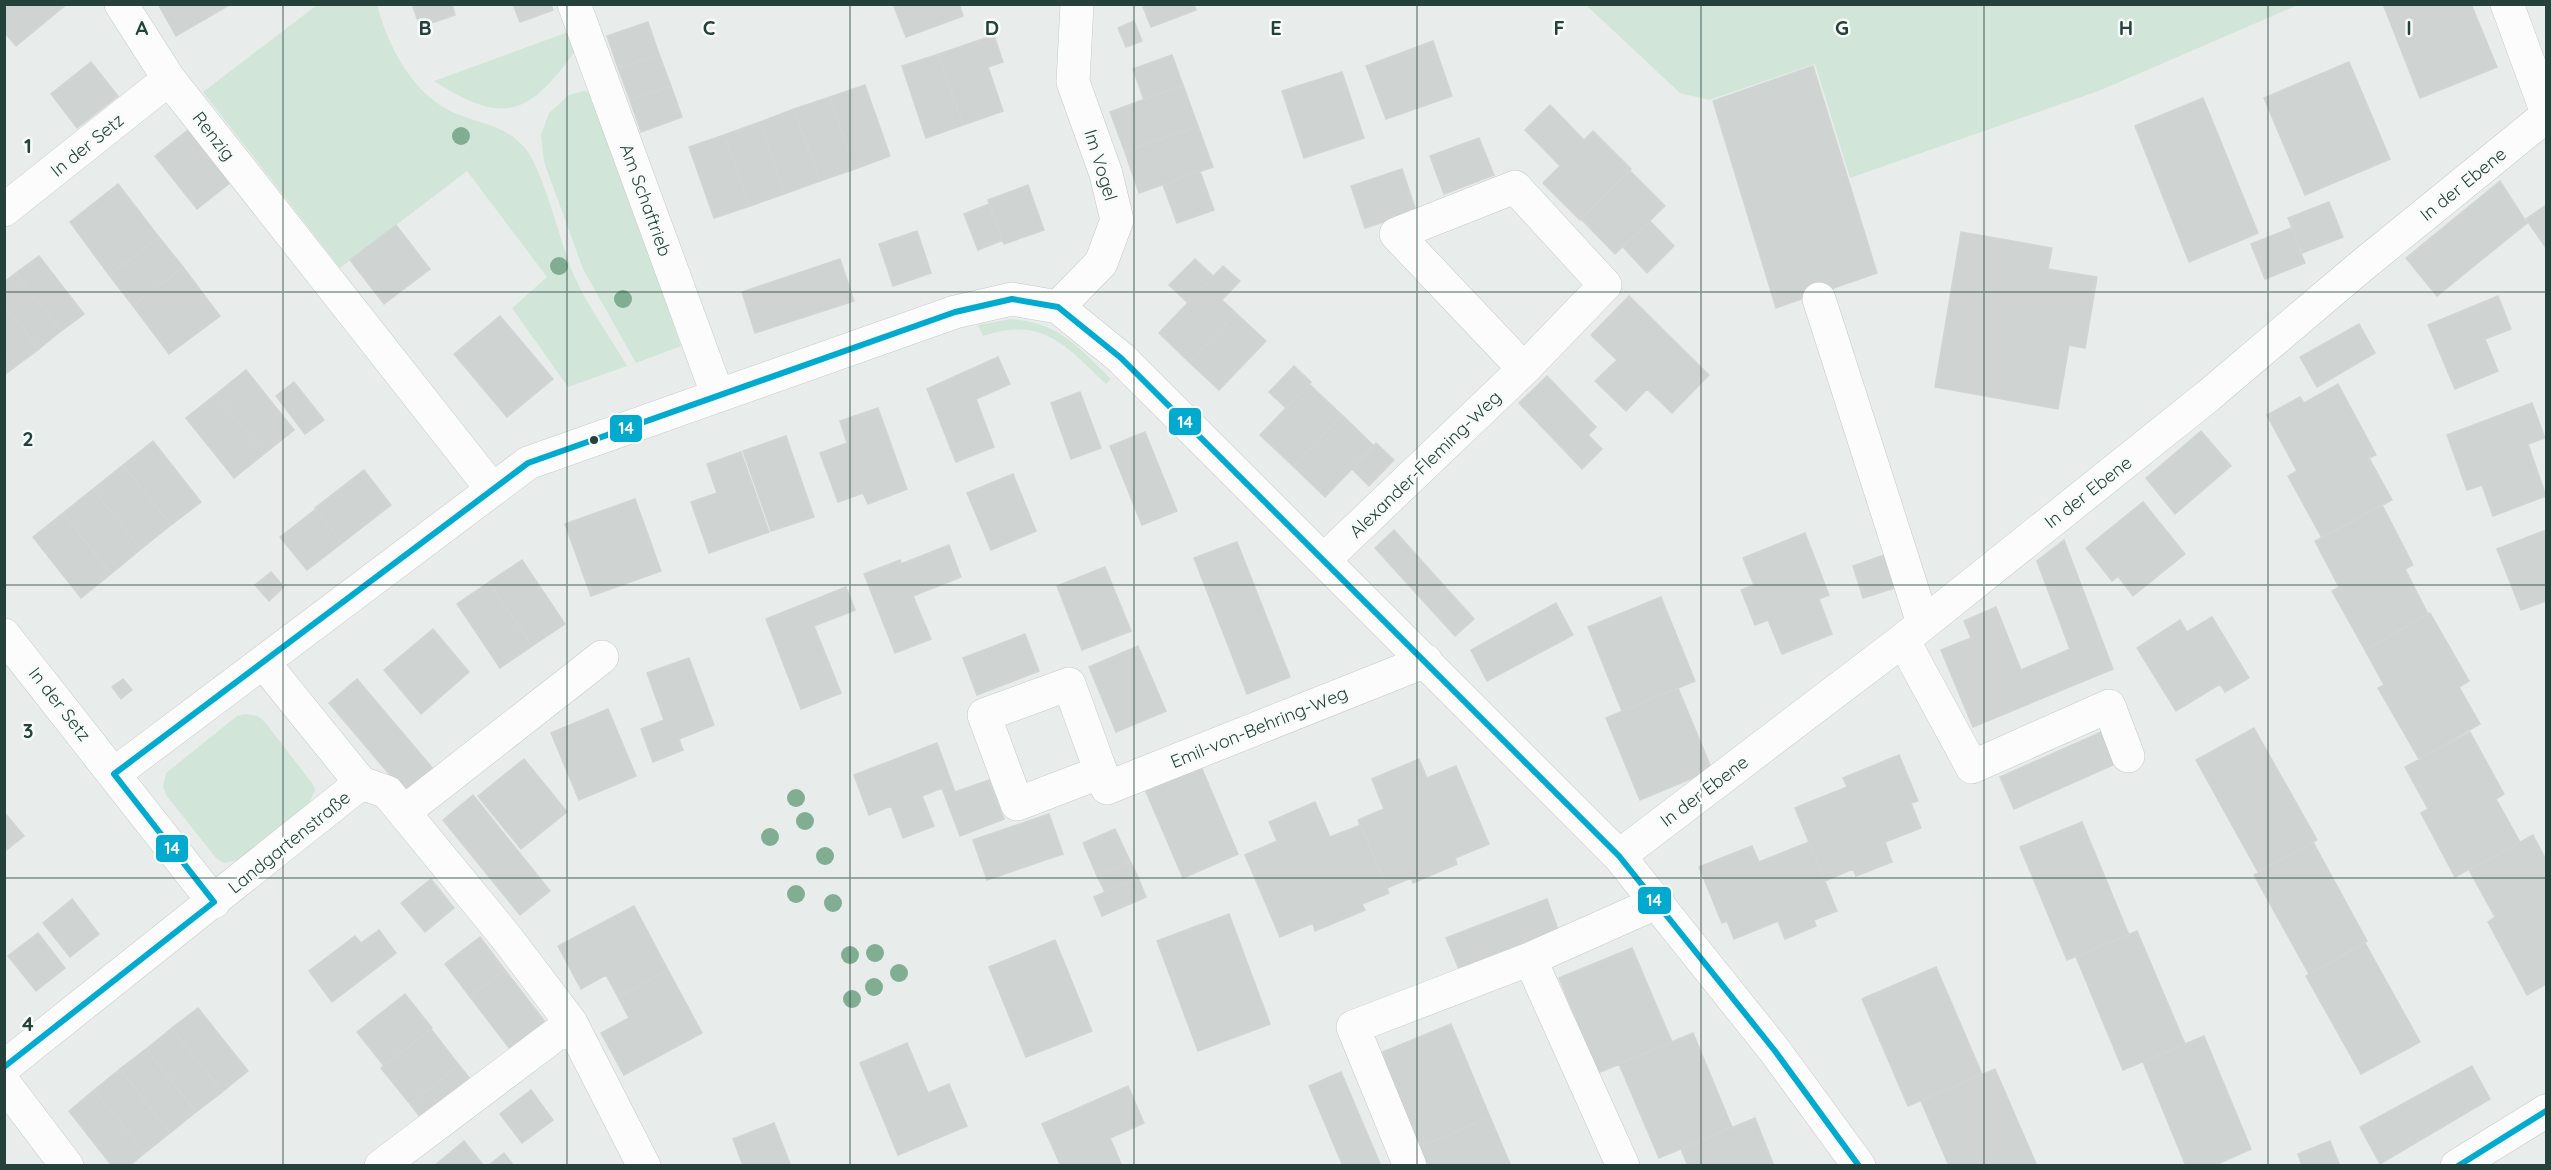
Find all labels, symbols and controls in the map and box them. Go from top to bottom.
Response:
text: A [136,15,149,40]
text: B [418,15,432,40]
text: C [703,15,716,40]
text: D [985,15,999,40]
text: E [1270,15,1282,40]
text: F [1553,15,1565,40]
text: G [1835,15,1849,40]
text: H [2119,15,2133,40]
text: I [2406,15,2412,40]
street label: Renzig [188,107,240,165]
street label: In der Setz [46,108,128,182]
street label: Im Vogel [1079,127,1123,203]
text: 1 [24,133,32,158]
street label: Am Schaftrieb [615,141,677,259]
street label: In der Ebene [2415,142,2511,226]
street label: Alexander-Fleming-Weg [1344,385,1506,543]
line badge: 14 [1168,407,1202,436]
text: 14 [1177,412,1193,432]
line badge: 14 [609,414,643,443]
text: 14 [618,418,634,438]
text: 2 [22,426,34,451]
unlabelled marker [588,434,600,446]
street label: In der Ebene [2040,451,2136,533]
street label: In der Setz [24,662,96,746]
street label: Emil-von-Behring-Weg [1167,681,1351,773]
text: 3 [23,718,33,743]
street label: In der Ebene [1655,750,1753,832]
street label: Landgartenstraße [223,786,355,898]
line badge: 14 [155,834,189,863]
text: 14 [164,838,180,858]
line badge: 14 [1637,886,1672,915]
text: 14 [1646,890,1662,910]
text: 4 [22,1011,34,1036]

